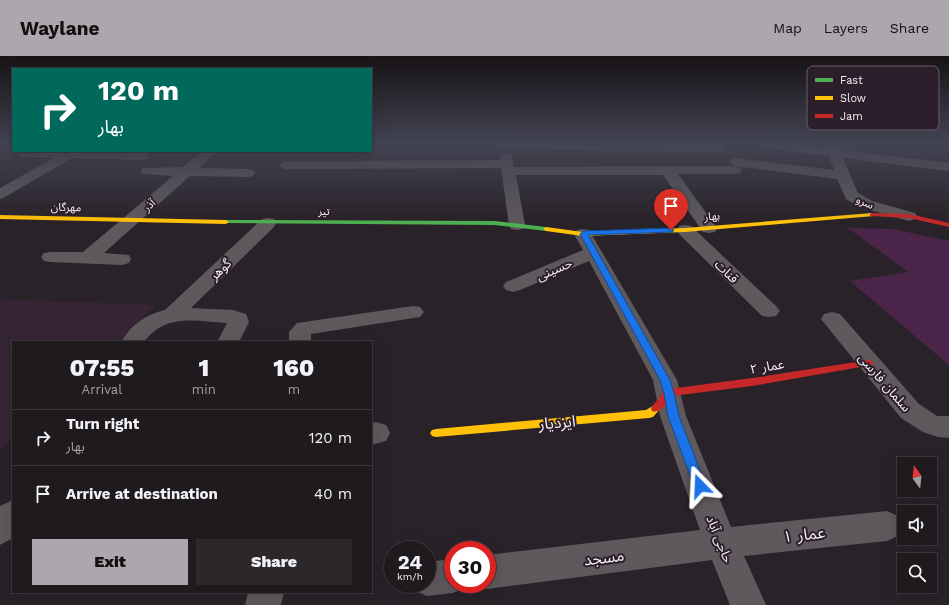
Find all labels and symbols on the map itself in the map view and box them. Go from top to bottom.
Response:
legend [807,66,939,130]
text: Fast [840,74,863,87]
text: Slow [840,92,866,105]
text: Jam [840,110,863,123]
pin [654,189,688,230]
street label: سرو [854,193,876,212]
street label: آذر [140,196,159,215]
street label: مهرگان [51,201,82,214]
street label: تیر [317,205,330,218]
street label: بهار [703,209,721,224]
street label: گوهر [206,255,235,284]
street label: حسینی [534,255,575,285]
street label: قنات [712,257,742,286]
street label: سلمان فارسی [854,350,914,415]
street label: عمار ۲ [749,356,786,377]
street label: ایزدیار [537,411,577,434]
north arrow [897,457,937,497]
position arrow [679,465,721,507]
street label: حاجی آباد [702,513,736,566]
street label: عمار ۱ [782,523,826,546]
speed limit sign: 30 [444,541,496,593]
street label: مسجد [583,546,625,569]

